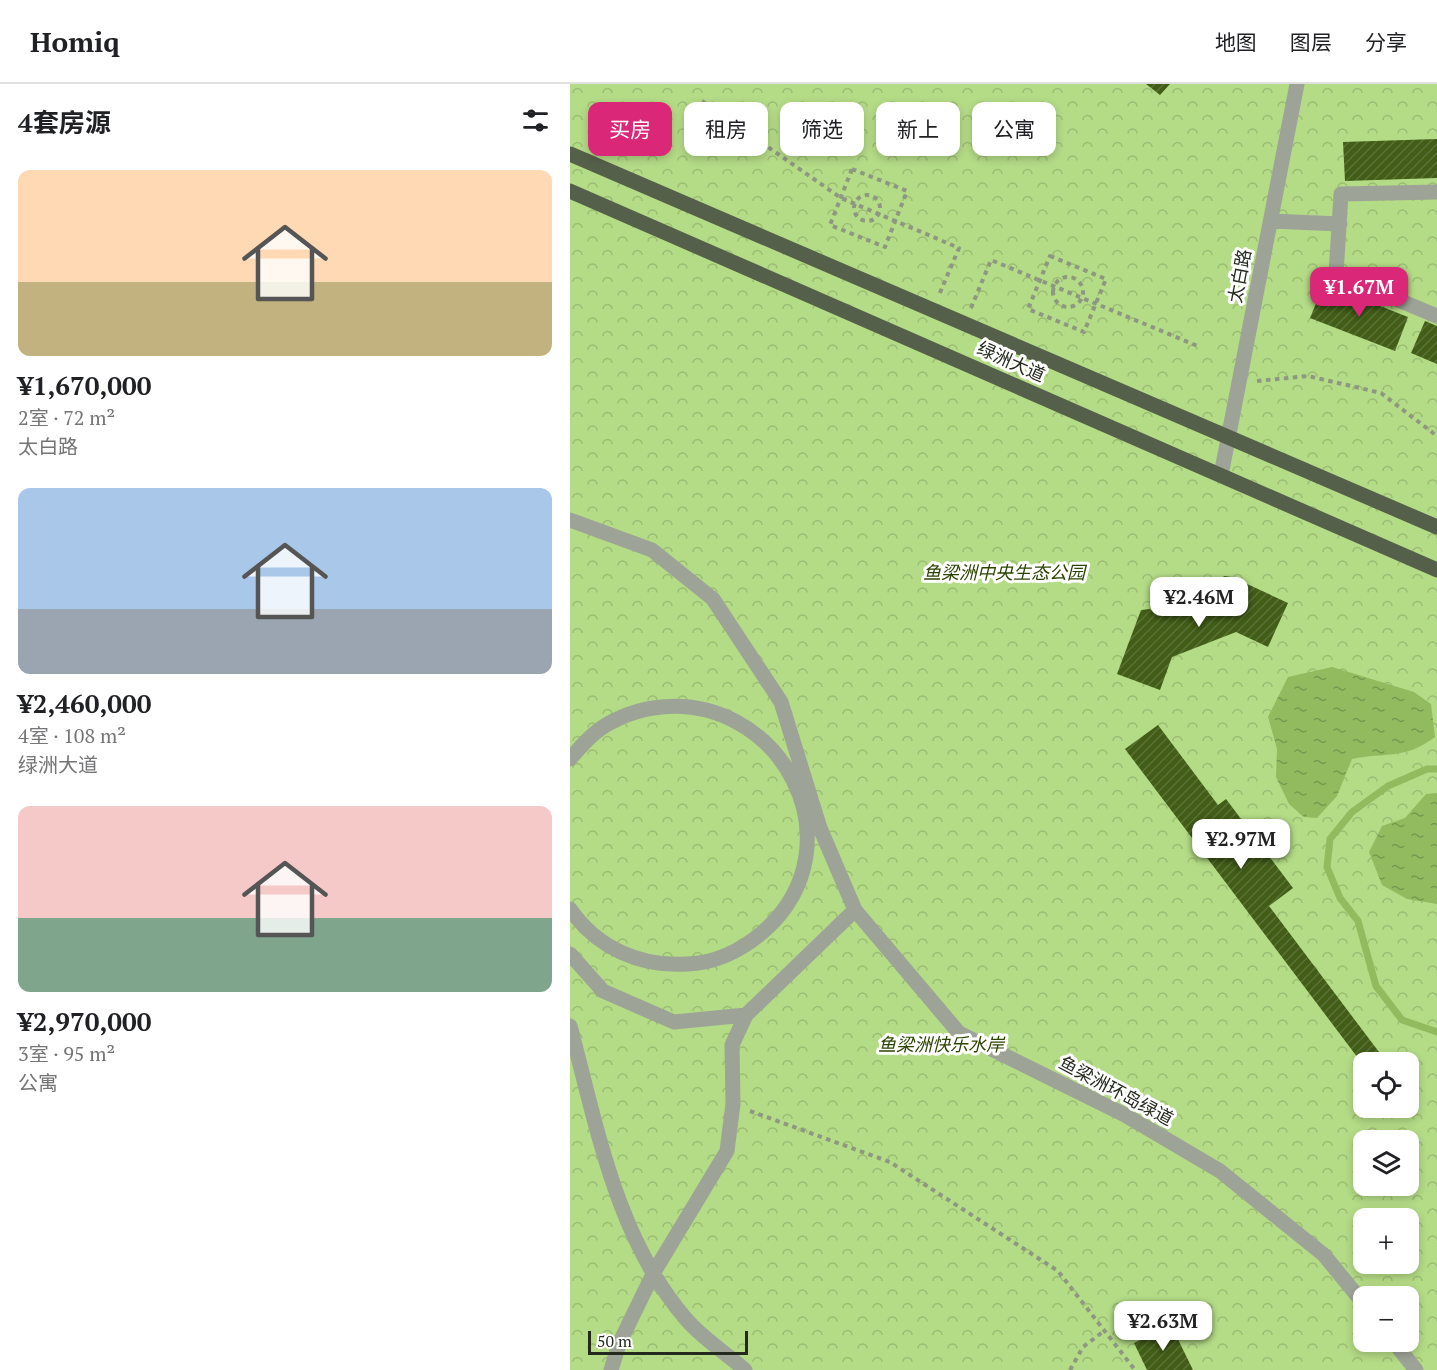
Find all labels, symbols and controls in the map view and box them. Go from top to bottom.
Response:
text: Homiq [30,23,120,60]
text: 地图 [1215,28,1257,56]
text: 图层 [1290,28,1332,56]
text: 分享 [1365,28,1407,56]
chip: 买房 [588,102,672,156]
chip: 租房 [684,102,768,156]
chip: 筛选 [780,102,864,156]
chip: 新上 [876,102,960,156]
chip: 公寓 [972,102,1056,156]
icon: filters [519,104,552,137]
text: 4套房源 [18,105,111,139]
icon: home [231,209,339,317]
street label: 太白路 [1222,247,1256,305]
pin: ¥1.67M [1310,267,1408,318]
text: ¥1.67M [1324,273,1394,300]
street label: 绿洲大道 [974,335,1049,387]
text: ¥1,670,000 [18,368,151,402]
text: 2室 · 72 m² [18,404,115,431]
text: 太白路 [18,433,78,460]
icon: home [231,527,339,635]
park label: 鱼梁洲中央生态公园 [923,560,1088,584]
pin: ¥2.46M [1150,577,1248,628]
text: ¥2.46M [1164,583,1234,610]
text: ¥2,460,000 [18,686,151,720]
text: 4室 · 108 m² [18,722,126,749]
text: 绿洲大道 [18,751,98,778]
pin: ¥2.97M [1192,819,1290,870]
text: ¥2.97M [1206,825,1276,852]
icon: home [231,845,339,953]
text: ¥2,970,000 [18,1004,151,1038]
park label: 鱼梁洲快乐水岸 [878,1032,1006,1056]
text: 3室 · 95 m² [18,1040,115,1067]
street label: 鱼梁洲环岛绿道 [1055,1050,1178,1130]
map controls [1353,1052,1419,1352]
button: locate [1353,1052,1419,1118]
text: 公寓 [18,1069,58,1096]
button: layers [1353,1130,1419,1196]
button: + [1353,1208,1419,1274]
button: − [1353,1286,1419,1352]
pin: ¥2.63M [1114,1301,1212,1352]
text: ¥2.63M [1128,1307,1198,1334]
scale bar [588,1328,748,1356]
text: 50 m [597,1330,632,1352]

